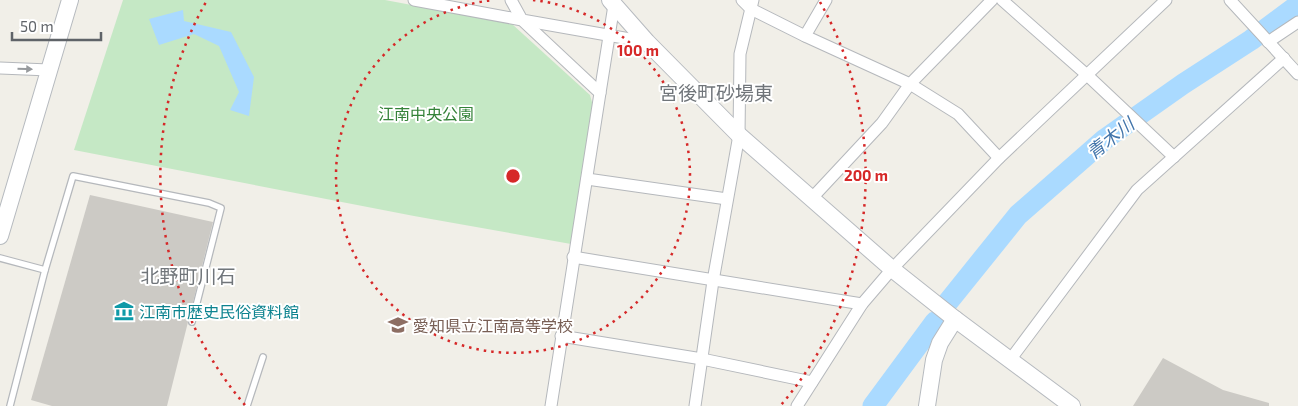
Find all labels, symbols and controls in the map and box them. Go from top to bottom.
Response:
scale bar [12,10,101,42]
text: 50 m [20,17,54,35]
text: 100 m [617,41,659,59]
one-way arrow [17,65,33,73]
district label: 宮後町砂場東 [659,81,773,104]
park label: 江南中央公園 [378,104,474,123]
water label: 青木川 [1082,111,1140,163]
text: 200 m [844,166,888,184]
centre of rings [504,167,522,185]
district label: 北野町川石 [140,264,236,287]
museum icon: 江南市歴史民俗資料館 [113,300,135,322]
place label: 江南市歴史民俗資料館 [139,302,299,321]
school or university icon: 愛知県立江南高等学校 [387,314,409,336]
place label: 愛知県立江南高等学校 [413,316,573,335]

